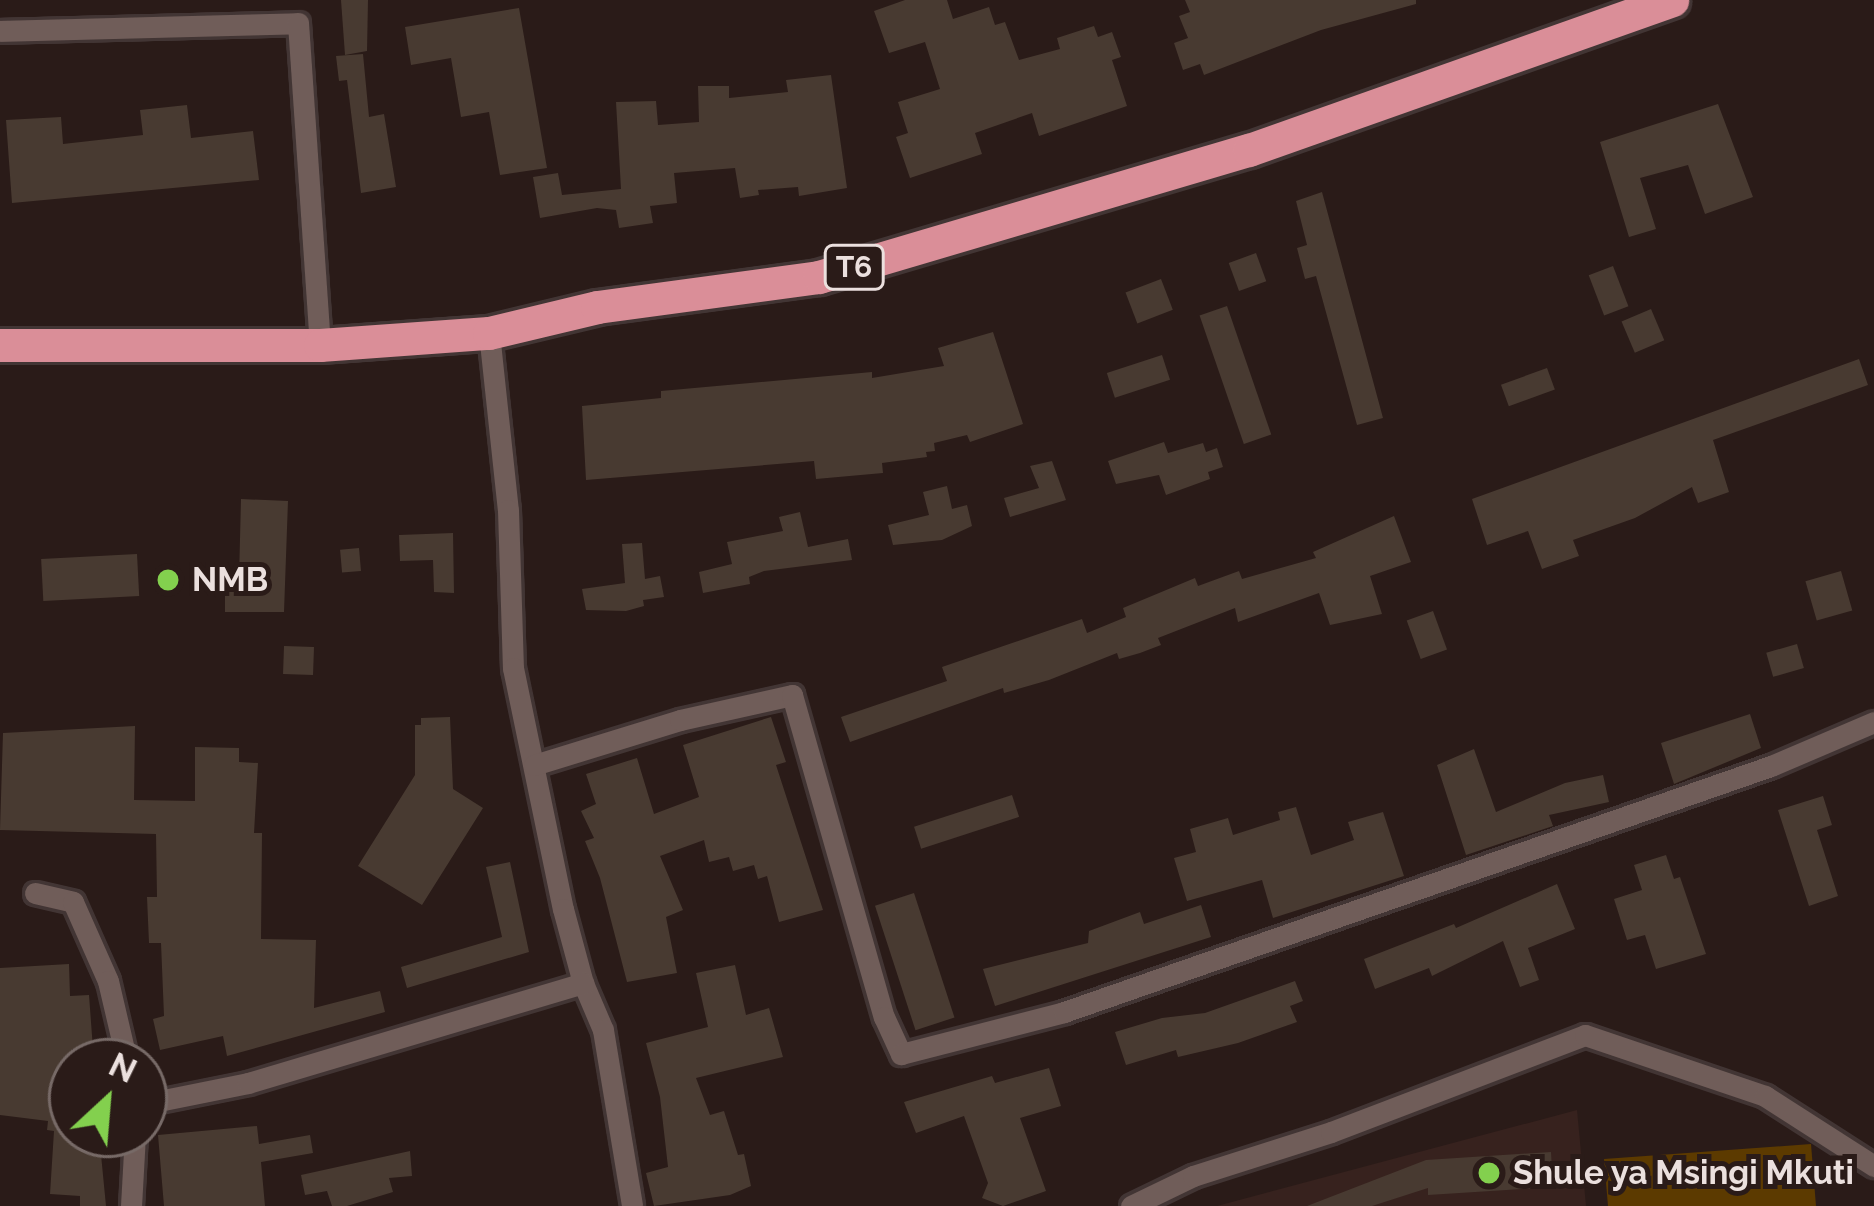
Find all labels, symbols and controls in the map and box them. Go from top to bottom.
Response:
road number: T6 [821,243,887,291]
place label: NMB [192,560,268,600]
marker: NMB [155,567,181,593]
north arrow [48,1038,168,1158]
text: N [103,1045,143,1091]
place label: Shule ya Msingi Mkuti [1513,1153,1855,1193]
marker: Shule ya Msingi Mkuti [1476,1160,1502,1186]

